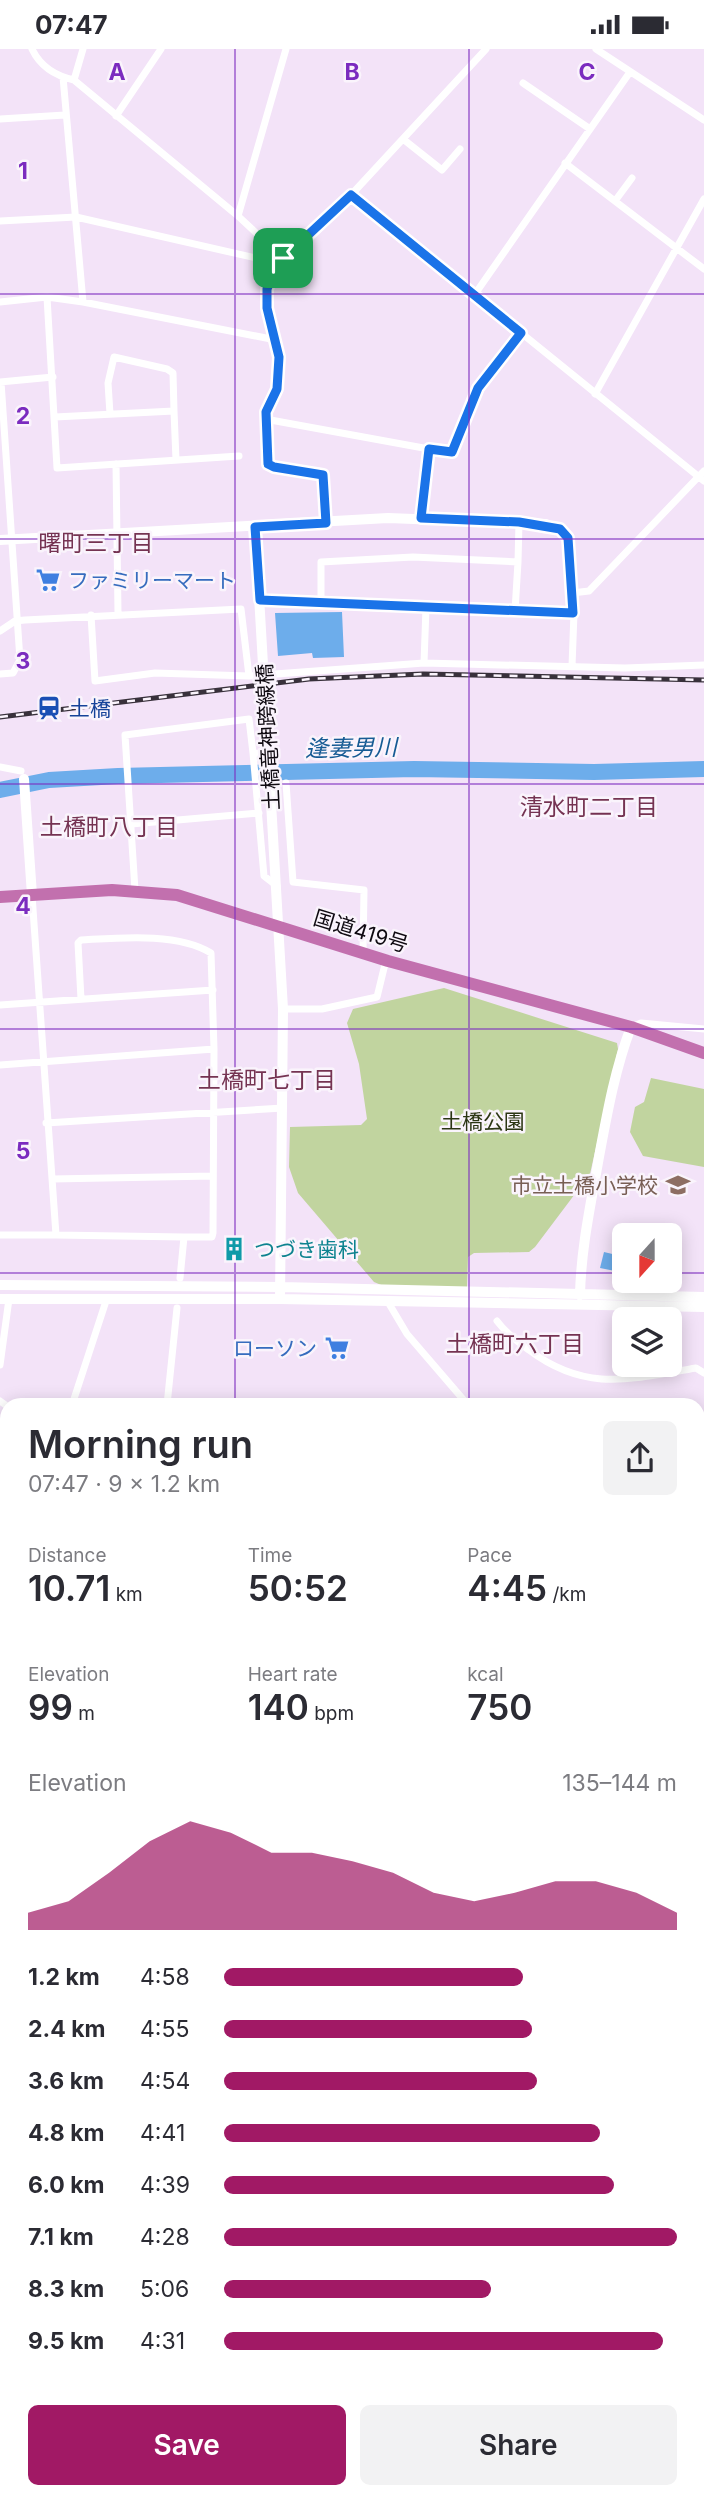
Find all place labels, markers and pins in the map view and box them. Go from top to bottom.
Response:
pin [253,228,313,288]
supermarket icon: ファミリーマート [34,566,62,594]
place label: ファミリーマート [68,568,236,593]
station icon: 土橋 [35,694,63,722]
place label: 土橋 [69,696,111,721]
school or university icon: 市立土橋小学校 [664,1171,692,1199]
place label: 市立土橋小学校 [511,1173,658,1198]
building icon: つづき歯科 [220,1235,248,1263]
place label: つづき歯科 [254,1237,359,1262]
supermarket icon: ローソン [323,1334,351,1362]
place label: ローソン [233,1336,317,1361]

